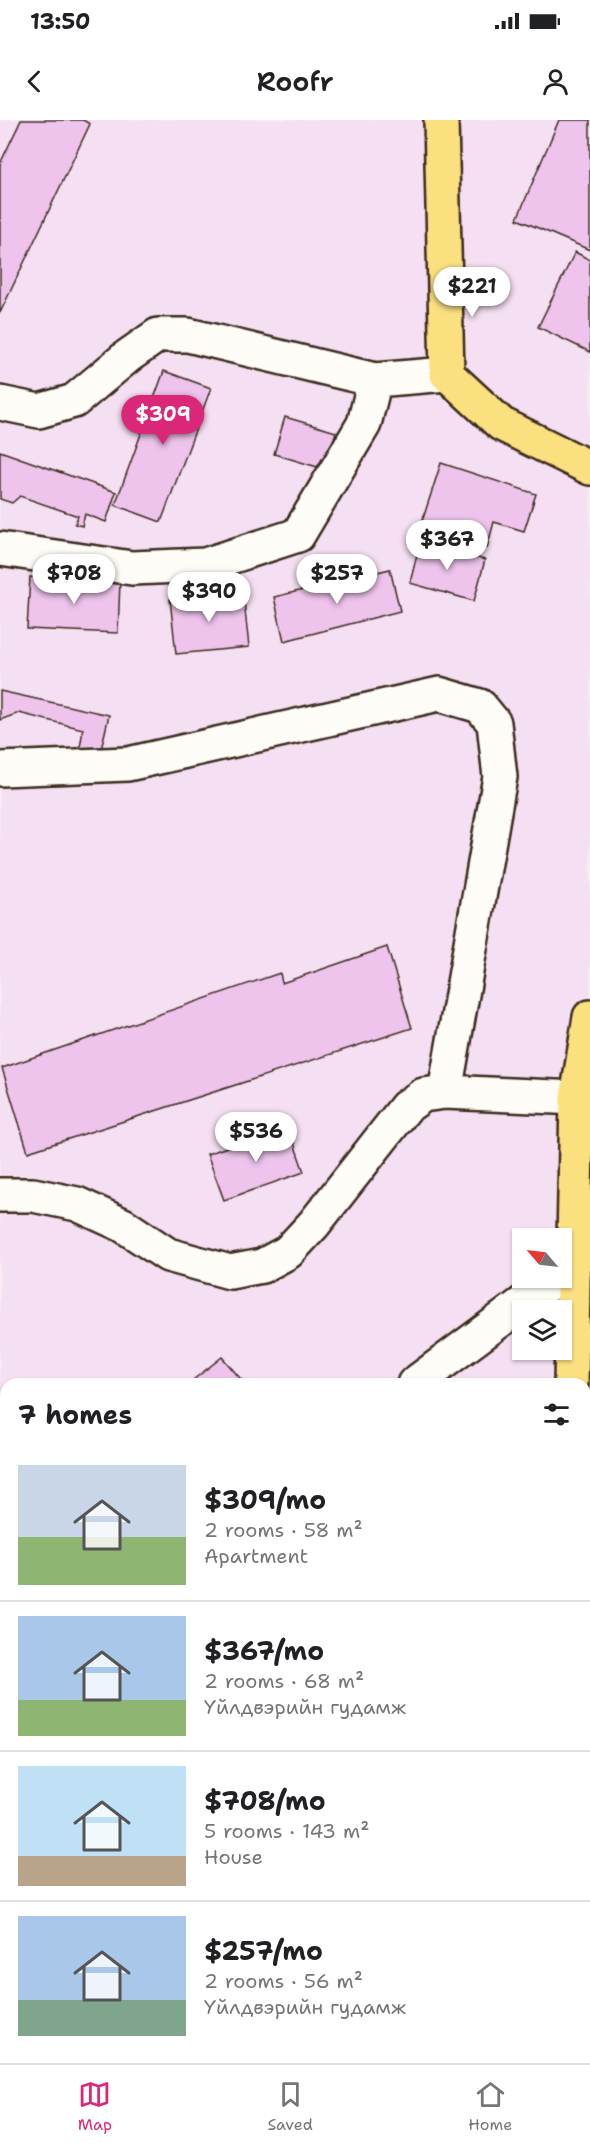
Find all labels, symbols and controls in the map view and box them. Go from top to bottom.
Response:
text: 13:50 [30,7,91,36]
text: Roofr [256,63,334,100]
icon: back [18,65,51,98]
icon: person [539,65,572,98]
pin: $221 [436,267,508,318]
text: $221 [447,273,497,299]
pin: $309 [127,395,199,446]
text: $309 [135,401,191,427]
pin: $367 [411,520,483,571]
text: $367 [420,526,474,552]
pin: $708 [38,554,110,605]
pin: $257 [301,554,373,605]
text: $708 [46,560,102,586]
text: $257 [310,560,364,586]
pin: $390 [173,572,245,623]
text: $390 [182,578,236,604]
pin: $536 [220,1112,292,1163]
text: $536 [229,1118,283,1144]
north arrow [512,1228,572,1288]
map controls [512,1228,572,1360]
button: layers [512,1300,572,1360]
text: 7 homes [18,1397,132,1432]
icon: filters [540,1398,573,1431]
text: $309/mo [204,1482,326,1517]
icon: home [66,1489,138,1561]
text: 2 rooms · 58 m² [204,1517,363,1543]
text: Apartment [204,1543,308,1569]
text: $367/mo [204,1633,324,1668]
icon: home [66,1640,138,1712]
text: 2 rooms · 68 m² [204,1668,364,1694]
text: Yйлдвэрийн гудамж [204,1694,406,1720]
text: $708/mo [204,1783,326,1818]
icon: home [66,1790,138,1862]
text: 5 rooms · 143 m² [204,1818,369,1844]
text: House [204,1844,263,1870]
text: $257/mo [204,1933,323,1968]
icon: home [66,1940,138,2012]
text: 2 rooms · 56 m² [204,1968,363,1994]
text: Yйлдвэрийн гудамж [204,1994,406,2020]
tab: Map [78,2078,112,2135]
tab: Saved [267,2078,313,2135]
tab: Home [468,2078,512,2135]

